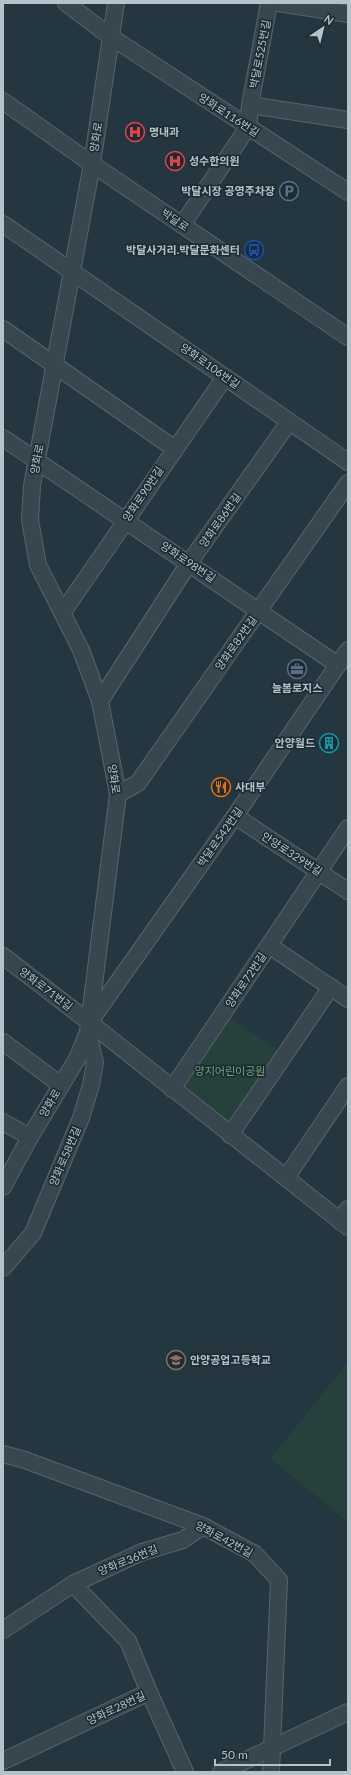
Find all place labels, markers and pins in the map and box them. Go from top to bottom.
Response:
hospital icon: 명내과 [124,121,146,143]
place label: 명내과 [149,125,179,138]
hospital icon: 성수한의원 [164,150,186,172]
place label: 성수한의원 [189,154,240,167]
parking icon: 박달시장 공영주차장 [278,180,300,202]
place label: 박달시장 공영주차장 [181,184,275,197]
bus stop icon: 박달사거리.박달문화센터 [243,239,265,261]
place label: 박달사거리.박달문화센터 [126,243,240,256]
office icon: 늘봄로지스 [286,658,308,680]
place label: 늘봄로지스 [272,681,322,694]
building icon: 안양월드 [318,732,340,754]
place label: 안양월드 [275,736,315,749]
restaurant icon: 사대부 [210,776,232,798]
place label: 사대부 [235,780,265,793]
school or university icon: 안양공업고등학교 [165,1349,187,1371]
place label: 안양공업고등학교 [190,1353,271,1366]

